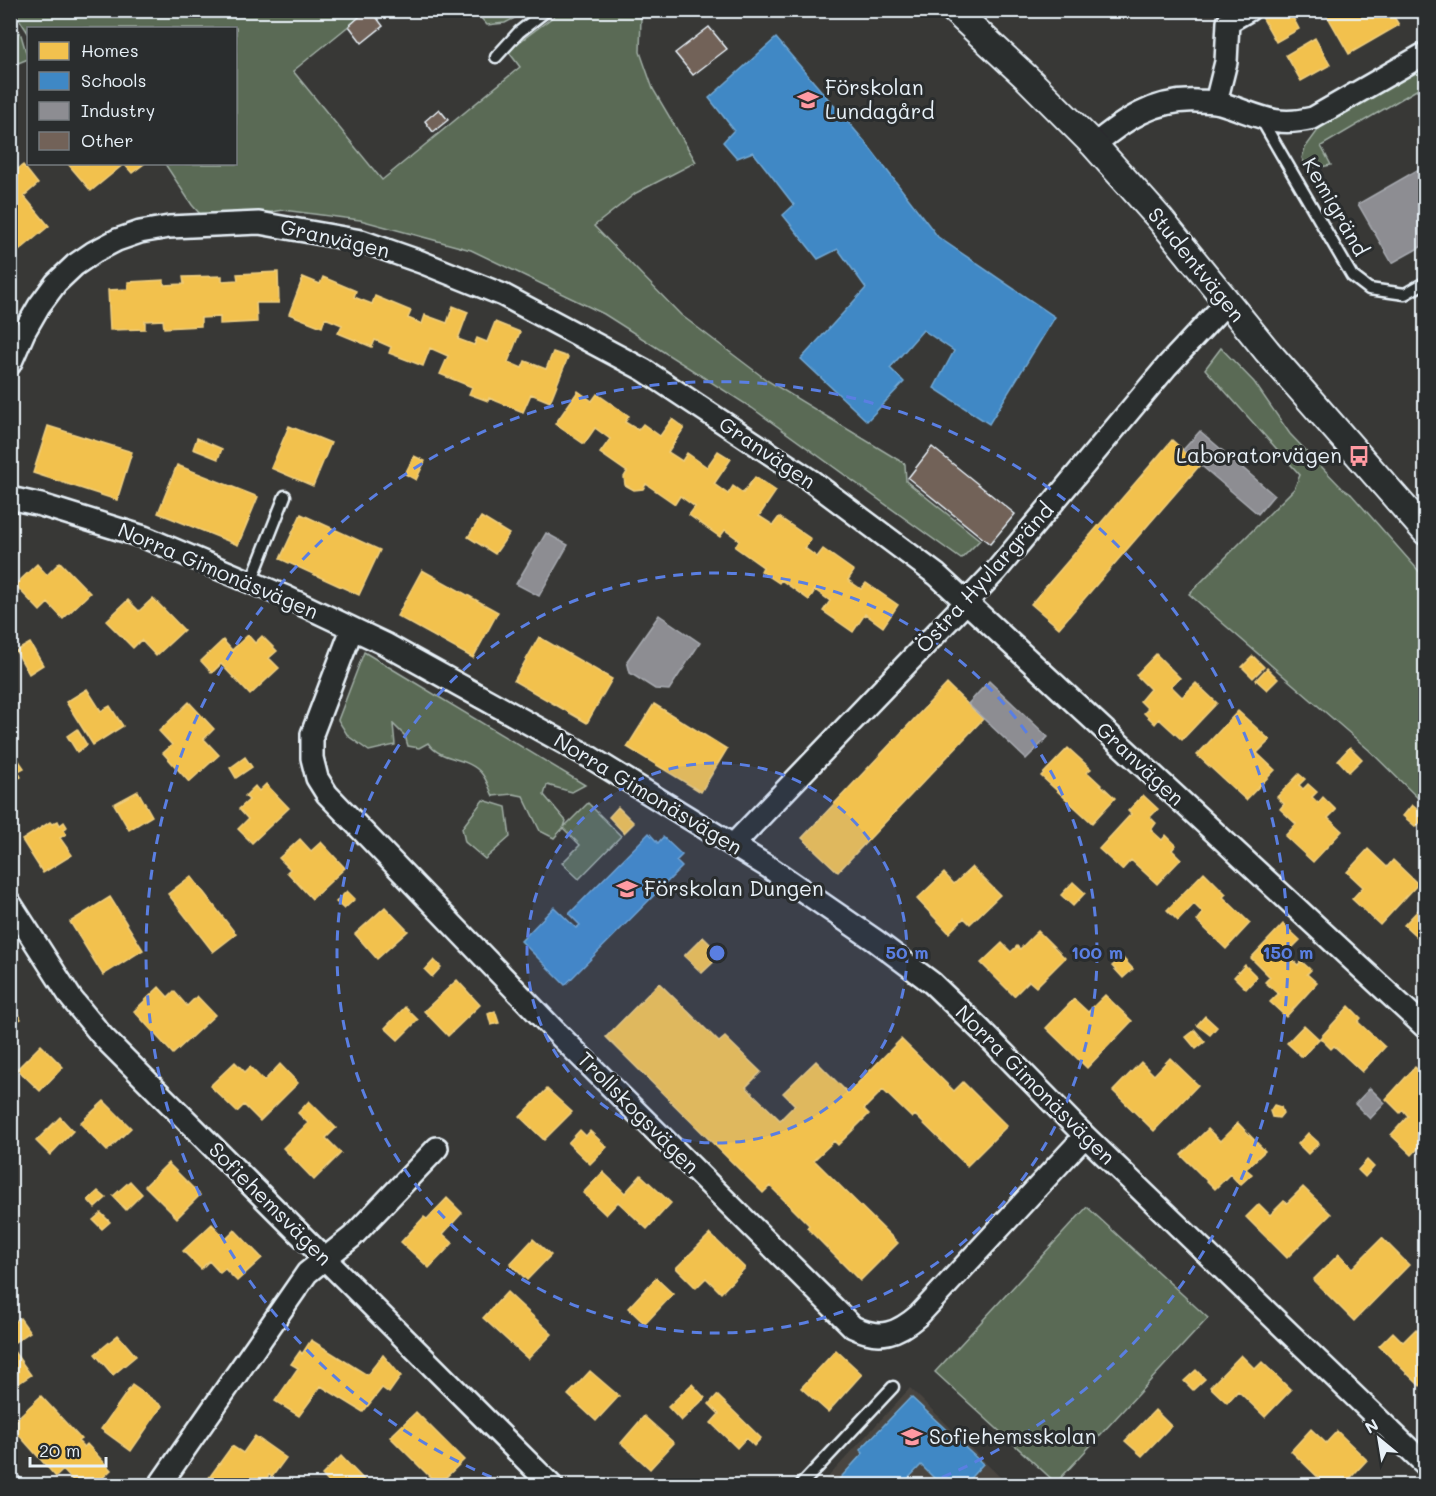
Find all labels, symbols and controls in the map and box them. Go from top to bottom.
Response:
legend [27,27,237,165]
text: Homes [81,38,139,62]
text: Schools [81,68,146,92]
place label: Förskolan Lundagård [825,73,935,124]
school or university icon: Förskolan Lundagård [796,88,820,112]
text: Industry [81,98,155,122]
text: Other [81,128,134,152]
street label: Kemigränd [1297,152,1375,260]
street label: Studentvägen [1143,201,1252,327]
street label: Granvägen [278,212,392,263]
street label: Granvägen [714,410,821,494]
place label: Laboratorvägen [1176,441,1342,468]
bus stop icon: Laboratorvägen [1347,444,1371,468]
street label: Östra Hyvlargränd [909,496,1059,658]
street label: Norra Gimonäsvägen [114,515,323,624]
street label: Granvägen [1091,715,1191,811]
street label: Norra Gimonäsvägen [550,726,748,860]
place label: Förskolan Dungen [644,874,824,901]
school or university icon: Förskolan Dungen [615,877,639,901]
text: 50 m [886,940,928,964]
text: 100 m [1071,940,1123,964]
text: 150 m [1263,940,1313,964]
centre of rings [707,943,727,963]
street label: Norra Gimonäsvägen [950,998,1122,1170]
street label: Trollskogsvägen [572,1045,706,1179]
street label: Sofiehemsvägen [204,1135,339,1270]
north arrow [1349,1409,1409,1469]
text: N [1361,1413,1382,1438]
place label: Sofiehemsskolan [929,1422,1096,1449]
school or university icon: Sofiehemsskolan [900,1425,924,1449]
scale bar [30,1430,106,1468]
text: 20 m [39,1438,80,1462]

